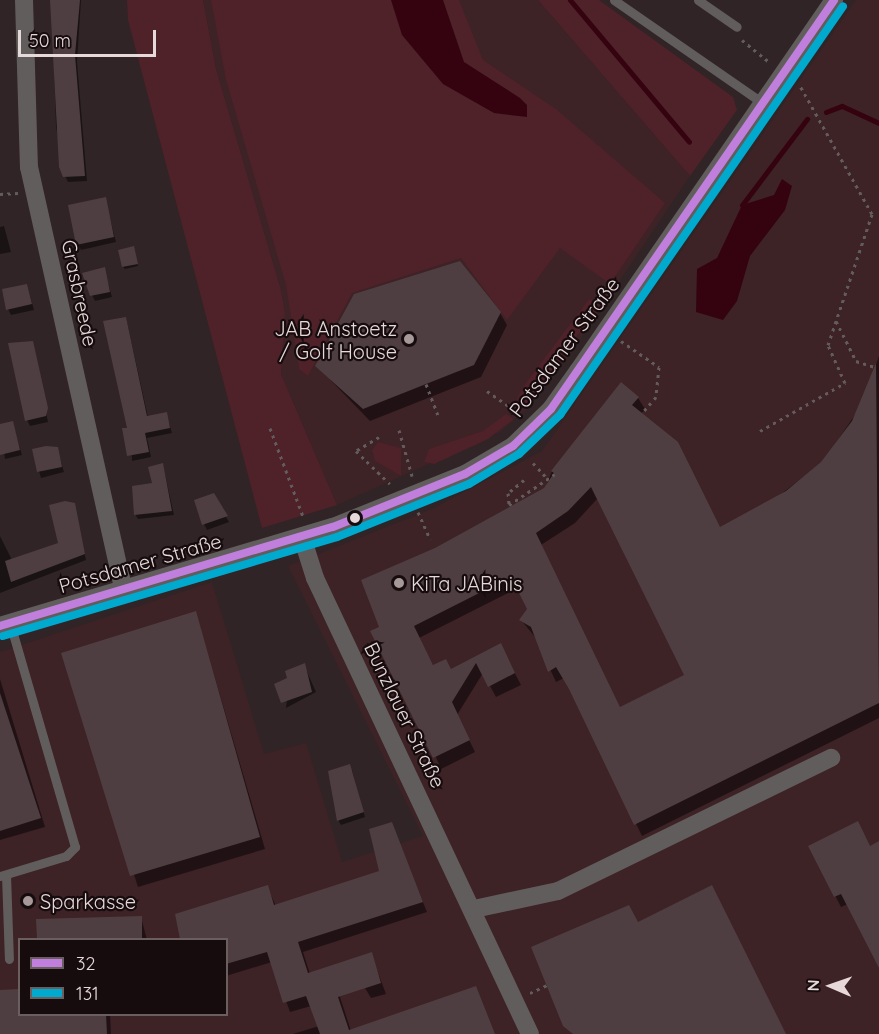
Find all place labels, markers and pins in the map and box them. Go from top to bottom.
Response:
place label: JAB Anstoetz / Golf House [274,316,397,363]
marker: JAB Anstoetz / Golf House [402,332,416,346]
unlabelled marker [349,512,361,524]
place label: KiTa JABinis [411,571,522,595]
marker: KiTa JABinis [392,576,406,590]
place label: Sparkasse [40,889,136,913]
marker: Sparkasse [21,894,35,908]

